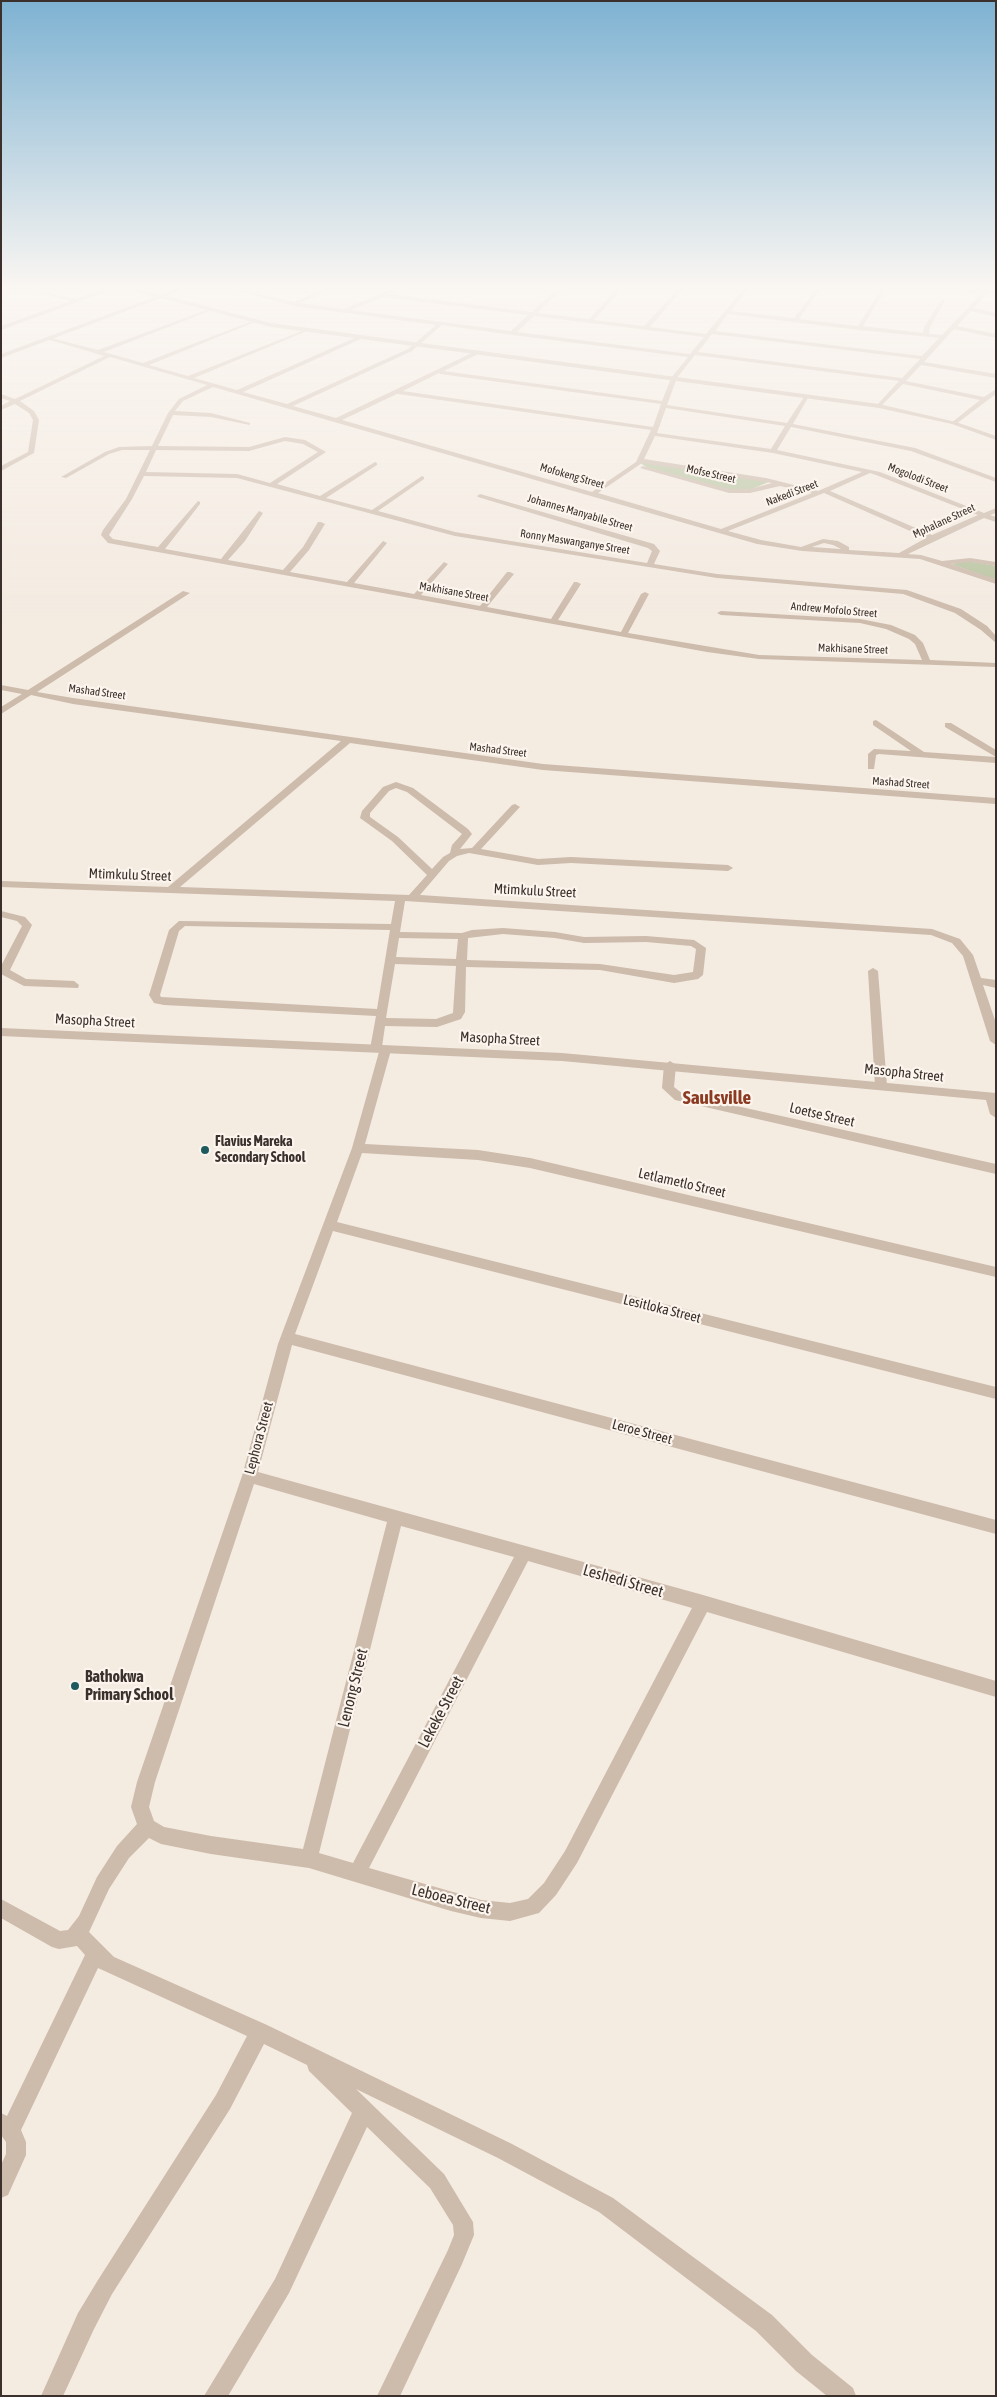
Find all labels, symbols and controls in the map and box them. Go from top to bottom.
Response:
street label: Mogolodi Street [886,460,950,496]
street label: Mofokeng Street [538,461,606,491]
street label: Mofse Street [685,462,737,486]
street label: Nakedi Street [764,477,820,509]
street label: Johannes Manyabile Street [526,492,634,534]
street label: Mphalane Street [911,501,977,541]
street label: Ronny Maswanganye Street [519,527,631,557]
street label: Makhisane Street [418,579,490,605]
street label: Andrew Mofolo Street [790,600,878,620]
street label: Makhisane Street [818,641,888,657]
street label: Mashad Street [68,681,126,703]
street label: Mashad Street [469,740,527,760]
street label: Mashad Street [872,774,930,792]
street label: Mtimkulu Street [88,865,172,885]
street label: Mtimkulu Street [493,880,577,902]
street label: Masopha Street [55,1011,135,1031]
street label: Masopha Street [460,1029,540,1049]
street label: Masopha Street [863,1060,945,1086]
district label: Saulsville [683,1087,751,1109]
street label: Loetse Street [788,1099,856,1131]
place label: Flavius Mareka Secondary School [215,1134,305,1166]
marker: Flavius Mareka Secondary School [199,1144,211,1156]
street label: Letlametlo Street [637,1165,727,1201]
street label: Lesitloka Street [621,1291,703,1327]
street label: Lephora Street [241,1400,277,1476]
street label: Leroe Street [610,1416,674,1448]
street label: Leshedi Street [581,1560,665,1602]
street label: Lenong Street [334,1647,372,1729]
place label: Bathokwa Primary School [85,1667,173,1705]
street label: Lekeke Street [414,1673,468,1751]
marker: Bathokwa Primary School [69,1680,81,1692]
street label: Leboea Street [410,1880,492,1918]

